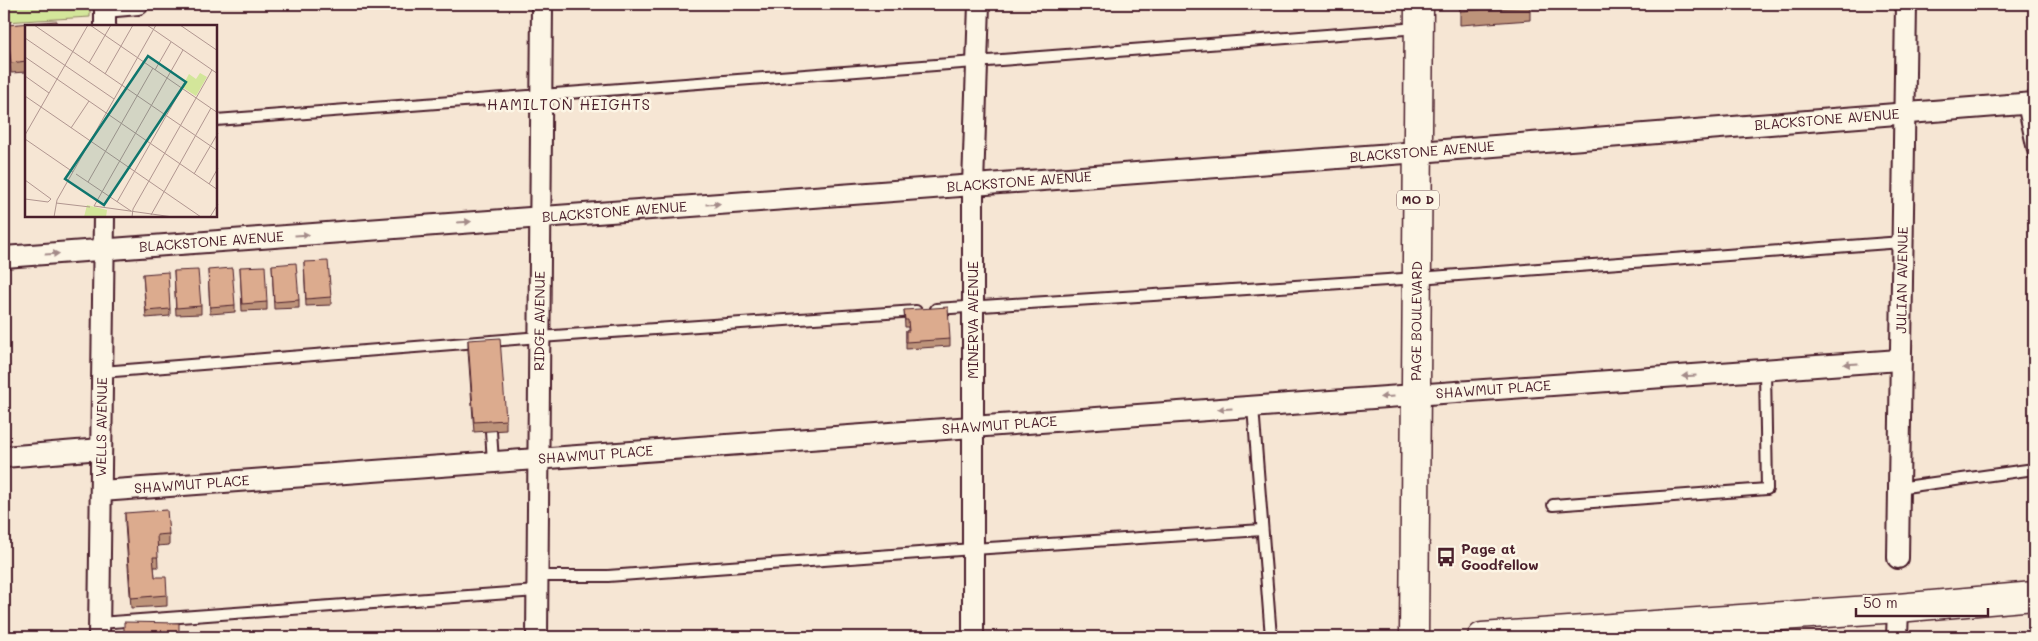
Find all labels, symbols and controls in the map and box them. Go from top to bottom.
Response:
inset map [25,25,218,218]
district label: HAMILTON HEIGHTS [487,94,651,114]
street label: BLACKSTONE AVENUE [1754,104,1900,134]
street label: BLACKSTONE AVENUE [1349,136,1495,166]
street label: BLACKSTONE AVENUE [946,166,1092,196]
road number: MO D [1397,190,1439,210]
street label: BLACKSTONE AVENUE [541,196,688,226]
one-way arrow [705,200,721,208]
one-way arrow [456,218,472,226]
street label: BLACKSTONE AVENUE [138,226,285,256]
street label: JULIAN AVENUE [1891,226,1912,334]
one-way arrow [294,230,310,238]
one-way arrow [45,249,61,257]
street label: MINERVA AVENUE [963,261,982,379]
street label: PAGE BOULEVARD [1406,261,1426,381]
street label: RIDGE AVENUE [529,271,549,371]
one-way arrow [1843,360,1859,368]
one-way arrow [1681,372,1697,380]
street label: SHAWMUT PLACE [1435,375,1552,402]
street label: WELLS AVENUE [91,377,111,477]
one-way arrow [1379,394,1395,402]
one-way arrow [1217,405,1233,413]
street label: SHAWMUT PLACE [941,411,1058,438]
street label: SHAWMUT PLACE [537,440,654,468]
street label: SHAWMUT PLACE [133,470,250,498]
place label: Page at Goodfellow [1461,539,1539,574]
bus stop icon: Page at Goodfellow [1435,546,1457,568]
scale bar [1856,586,1988,618]
text: 50 m [1863,592,1898,612]

